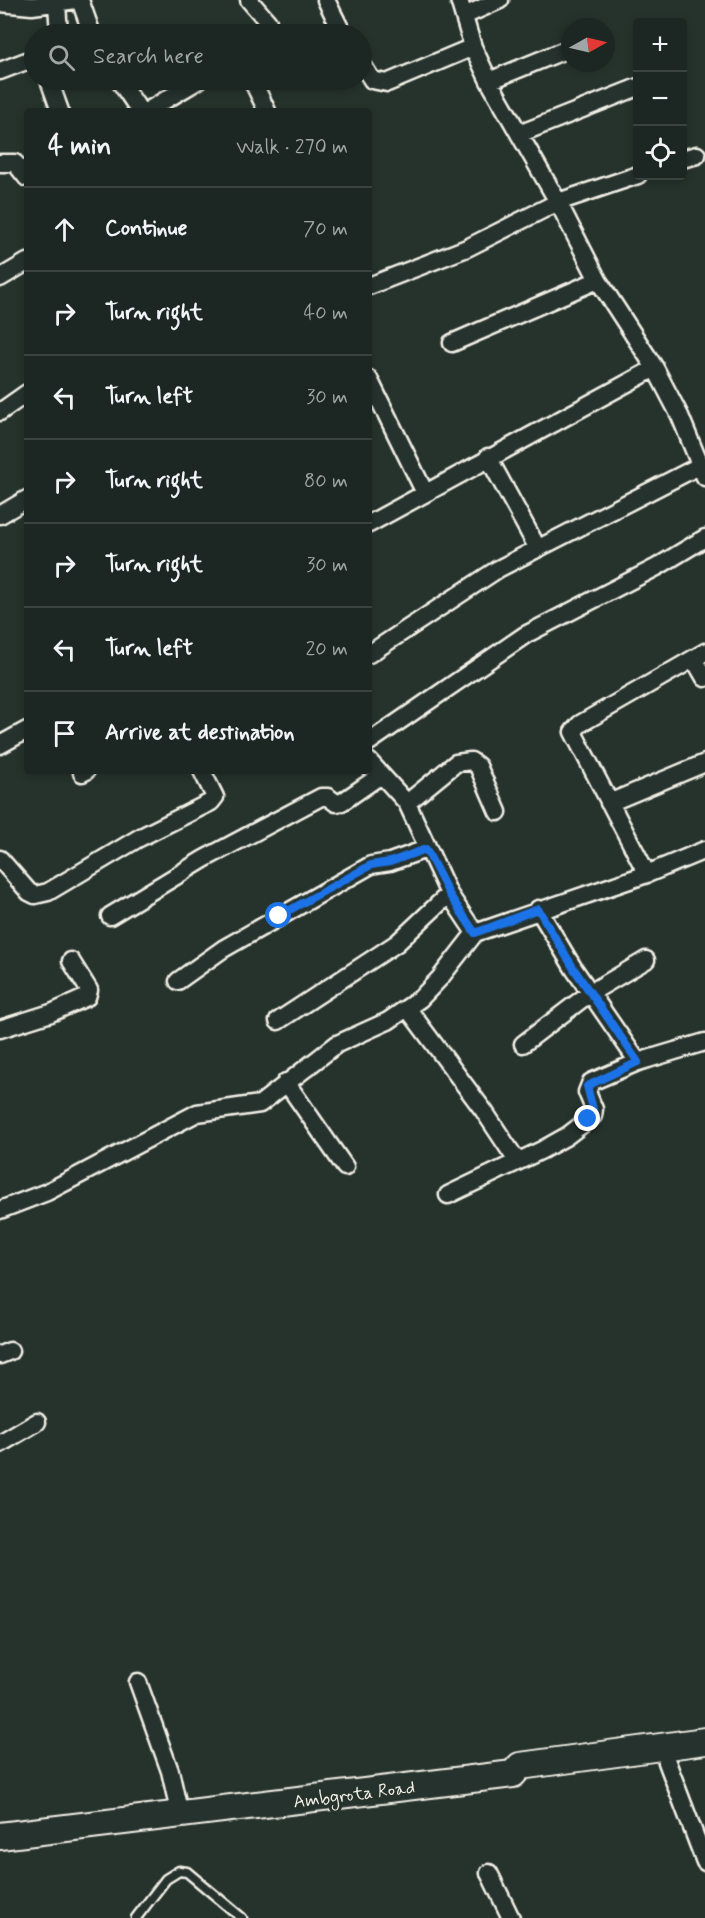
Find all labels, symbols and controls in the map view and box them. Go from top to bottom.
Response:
north arrow [561,18,615,72]
map controls [633,18,687,180]
button: + [633,18,687,72]
search box [24,24,372,90]
icon: search [45,41,78,74]
text: Search here [93,43,204,71]
button: − [633,72,687,126]
button: locate [633,126,687,180]
text: 4 min [48,130,111,164]
text: Walk · 270 m [236,134,348,161]
icon: ahead [48,213,81,246]
text: Continue [105,215,187,243]
text: 70 m [303,216,348,243]
icon: right [48,297,81,330]
text: Turn right [105,299,203,327]
text: 40 m [304,300,348,327]
icon: left [48,381,81,414]
text: Turn left [105,383,193,411]
text: 30 m [306,384,348,411]
icon: right [48,465,81,498]
text: Turn right [105,467,203,495]
text: 80 m [304,468,348,495]
icon: right [48,549,81,582]
text: Turn right [105,551,203,579]
text: 30 m [306,552,348,579]
icon: left [48,633,81,666]
text: Turn left [105,635,193,663]
text: 20 m [305,636,348,663]
icon: arrive [48,717,81,750]
text: Arrive at destination [105,719,295,747]
route start [265,902,291,928]
route end [574,1105,600,1131]
street label: Ambgrota Road [292,1776,416,1815]

